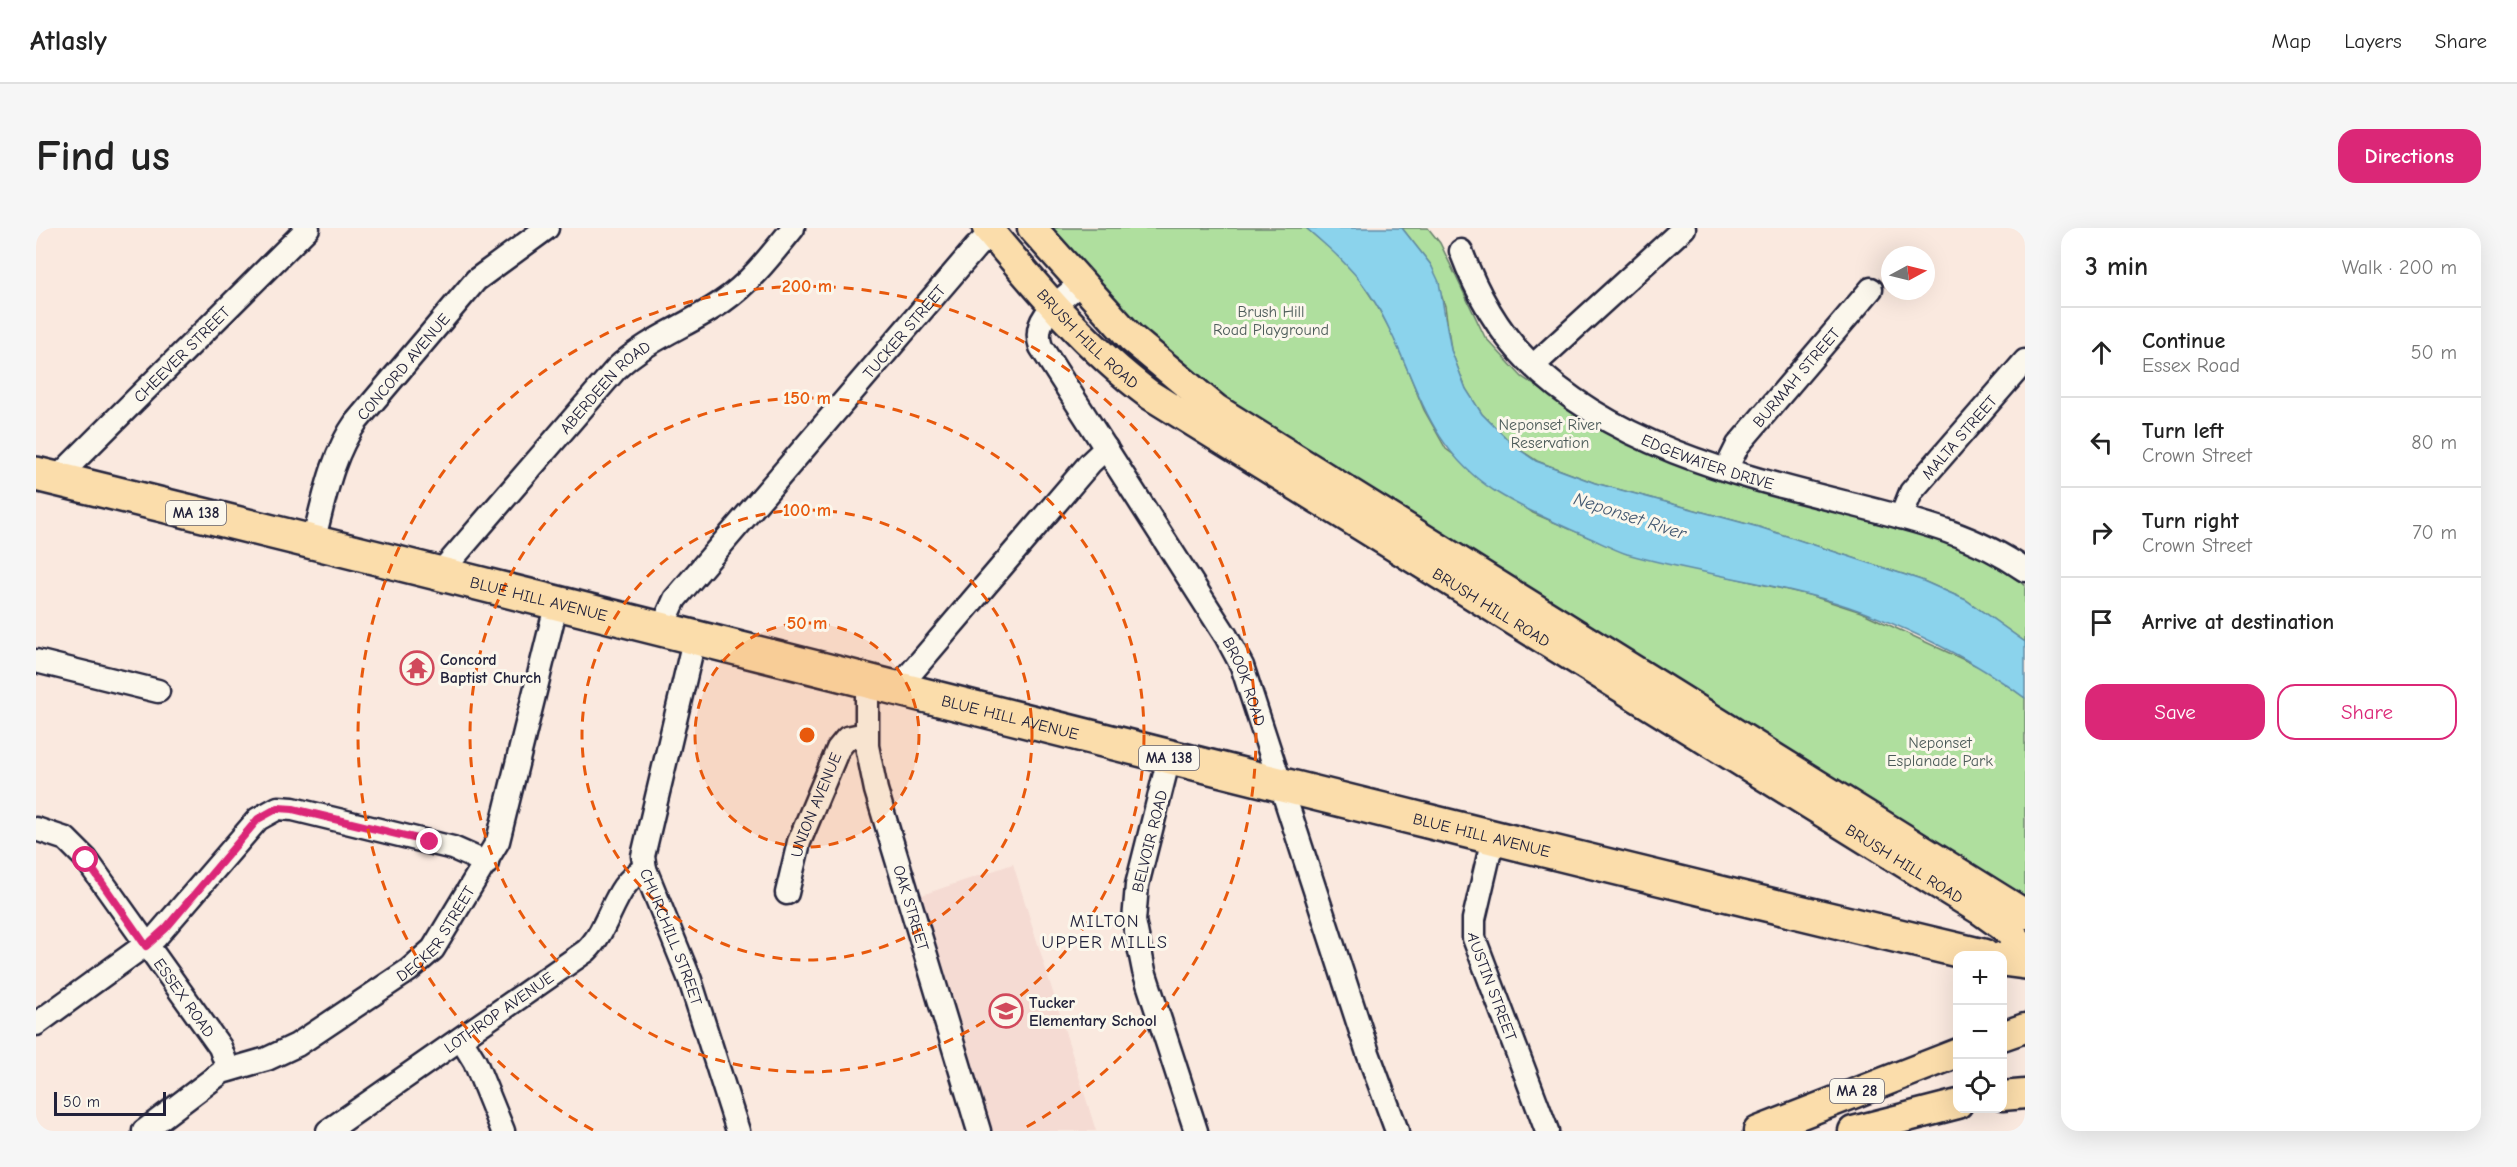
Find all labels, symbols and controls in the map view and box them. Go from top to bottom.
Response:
text: Atlasly [30,25,107,57]
text: Map [2272,29,2311,53]
text: Layers [2344,29,2402,53]
text: Share [2435,29,2487,53]
button: Directions [2338,129,2481,183]
text: Find us [36,132,170,181]
north arrow [1881,246,1935,300]
text: 3 min [2085,252,2148,282]
text: Walk · 200 m [2342,256,2457,279]
text: 200 m [782,276,832,297]
street label: TUCKER STREET [860,281,950,382]
street label: BRUSH HILL ROAD [1033,286,1142,393]
street label: CHEEVER STREET [130,303,234,406]
park label: Brush Hill Road Playground [1213,303,1329,339]
street label: CONCORD AVENUE [354,310,454,424]
street label: BURMAH STREET [1749,324,1844,431]
text: Continue [2142,328,2225,354]
icon: ahead [2085,336,2118,369]
street label: ABERDEEN ROAD [556,337,654,438]
text: 50 m [2411,341,2457,364]
text: Essex Road [2142,354,2240,377]
text: 150 m [783,388,831,409]
street label: MALTA STREET [1918,391,2002,483]
park label: Neponset River Reservation [1499,416,1602,452]
text: Turn left [2142,418,2224,444]
icon: left [2085,426,2118,459]
street label: EDGEWATER DRIVE [1638,431,1776,494]
text: 80 m [2411,431,2457,454]
text: Crown Street [2142,444,2252,467]
water label: Neponset River [1571,488,1689,545]
text: 100 m [783,500,831,521]
road number: MA 138 [166,501,226,525]
text: Turn right [2142,508,2239,534]
icon: right [2085,516,2118,549]
text: 70 m [2412,521,2457,544]
text: Crown Street [2142,534,2252,557]
street label: BRUSH HILL ROAD [1429,565,1553,651]
street label: BLUE HILL AVENUE [468,573,609,625]
icon: arrive [2085,606,2118,639]
text: Arrive at destination [2142,609,2334,635]
text: 50 m [787,613,827,634]
street label: BROOK ROAD [1218,635,1269,728]
temple icon: Concord Baptist Church [399,650,435,686]
place label: Concord Baptist Church [440,651,541,687]
button: Save [2085,684,2265,740]
button: Share [2277,684,2457,740]
street label: BLUE HILL AVENUE [939,692,1081,744]
centre of rings [797,725,817,745]
park label: Neponset Esplanade Park [1887,734,1993,770]
road number: MA 138 [1139,746,1199,770]
street label: UNION AVENUE [788,750,846,859]
street label: BELVOIR ROAD [1129,788,1171,894]
street label: BLUE HILL AVENUE [1411,810,1552,861]
street label: BRUSH HILL ROAD [1842,821,1966,907]
route end [416,828,442,854]
route start [72,846,98,872]
street label: OAK STREET [889,863,932,954]
street label: CHURCHILL STREET [636,866,706,1008]
street label: DECKER STREET [394,882,479,986]
district label: MILTON UPPER MILLS [1042,911,1168,953]
street label: AUSTIN STREET [1464,933,1520,1044]
map controls [1953,951,2007,1113]
button: + [1953,951,2007,1005]
street label: ESSEX ROAD [150,955,218,1041]
street label: LOTHROP AVENUE [441,968,558,1057]
school or university icon: Tucker Elementary School [988,993,1024,1029]
place label: Tucker Elementary School [1029,994,1157,1030]
button: − [1953,1005,2007,1059]
button: locate [1953,1059,2007,1113]
road number: MA 28 [1830,1079,1884,1103]
scale bar [54,1089,166,1116]
text: 50 m [63,1093,100,1111]

